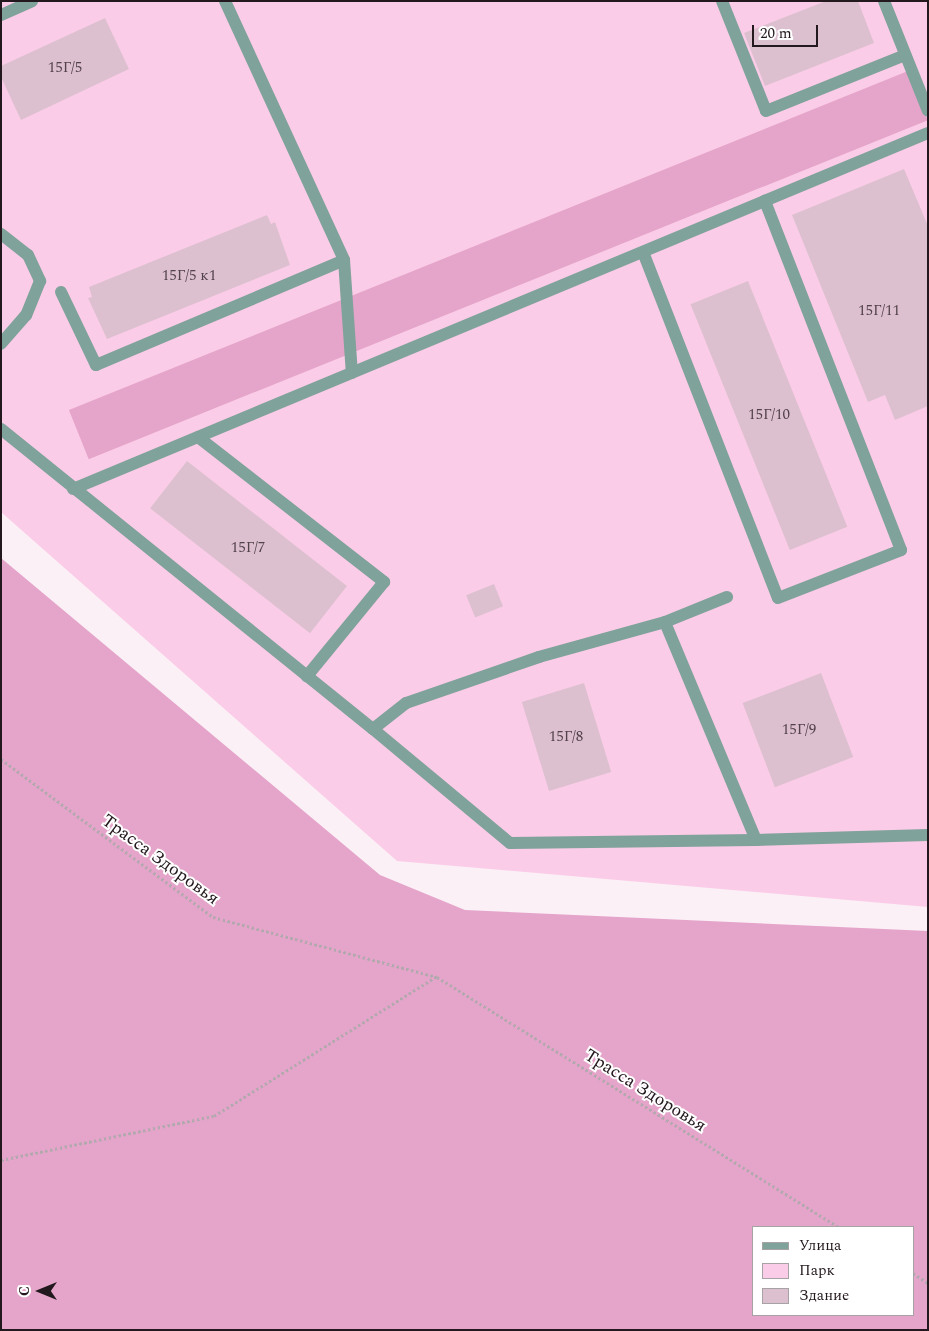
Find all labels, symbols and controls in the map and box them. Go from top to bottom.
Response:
scale bar [754,15,820,47]
text: 20 m [760,22,792,45]
house number: 15Г/5 [48,59,82,77]
house number: 15Г/5 к1 [162,267,216,285]
house number: 15Г/11 [858,302,900,320]
house number: 15Г/10 [748,406,790,424]
house number: 15Г/7 [231,539,265,557]
house number: 15Г/9 [782,721,816,739]
house number: 15Г/8 [549,728,583,746]
street label: Трасса Здоровья [97,810,223,910]
street label: Трасса Здоровья [580,1045,710,1137]
legend [752,1226,914,1316]
text: Улица [799,1234,841,1257]
text: Парк [799,1259,835,1282]
north arrow [15,1266,65,1316]
text: Здание [799,1284,849,1307]
text: С [14,1286,35,1296]

